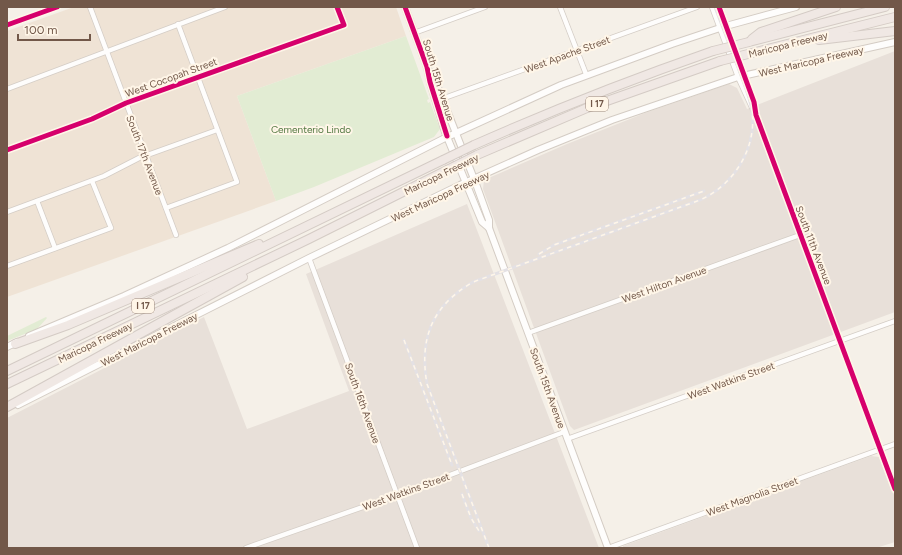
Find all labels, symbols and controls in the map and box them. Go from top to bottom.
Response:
scale bar [18,16,90,42]
text: 100 m [24,23,58,37]
street label: Maricopa Freeway [747,28,830,61]
street label: West Apache Street [523,33,612,76]
street label: South 15th Avenue [420,38,457,123]
street label: West Maricopa Freeway [758,43,865,80]
street label: West Cocopah Street [123,55,219,100]
road number: I 17 [586,97,608,111]
street label: South 17th Avenue [123,113,166,197]
park label: Cementerio Lindo [271,123,351,136]
street label: Maricopa Freeway [402,150,481,198]
street label: West Maricopa Freeway [389,168,492,225]
street label: South 11th Avenue [793,204,835,287]
street label: West Hilton Avenue [620,263,709,306]
road number: I 17 [132,299,154,313]
street label: West Maricopa Freeway [99,309,201,370]
street label: Maricopa Freeway [56,318,135,366]
street label: South 15th Avenue [527,346,568,431]
street label: West Watkins Street [686,359,777,402]
street label: South 16th Avenue [342,361,383,446]
street label: West Watkins Street [361,470,452,513]
street label: West Magnolia Street [705,474,800,519]

